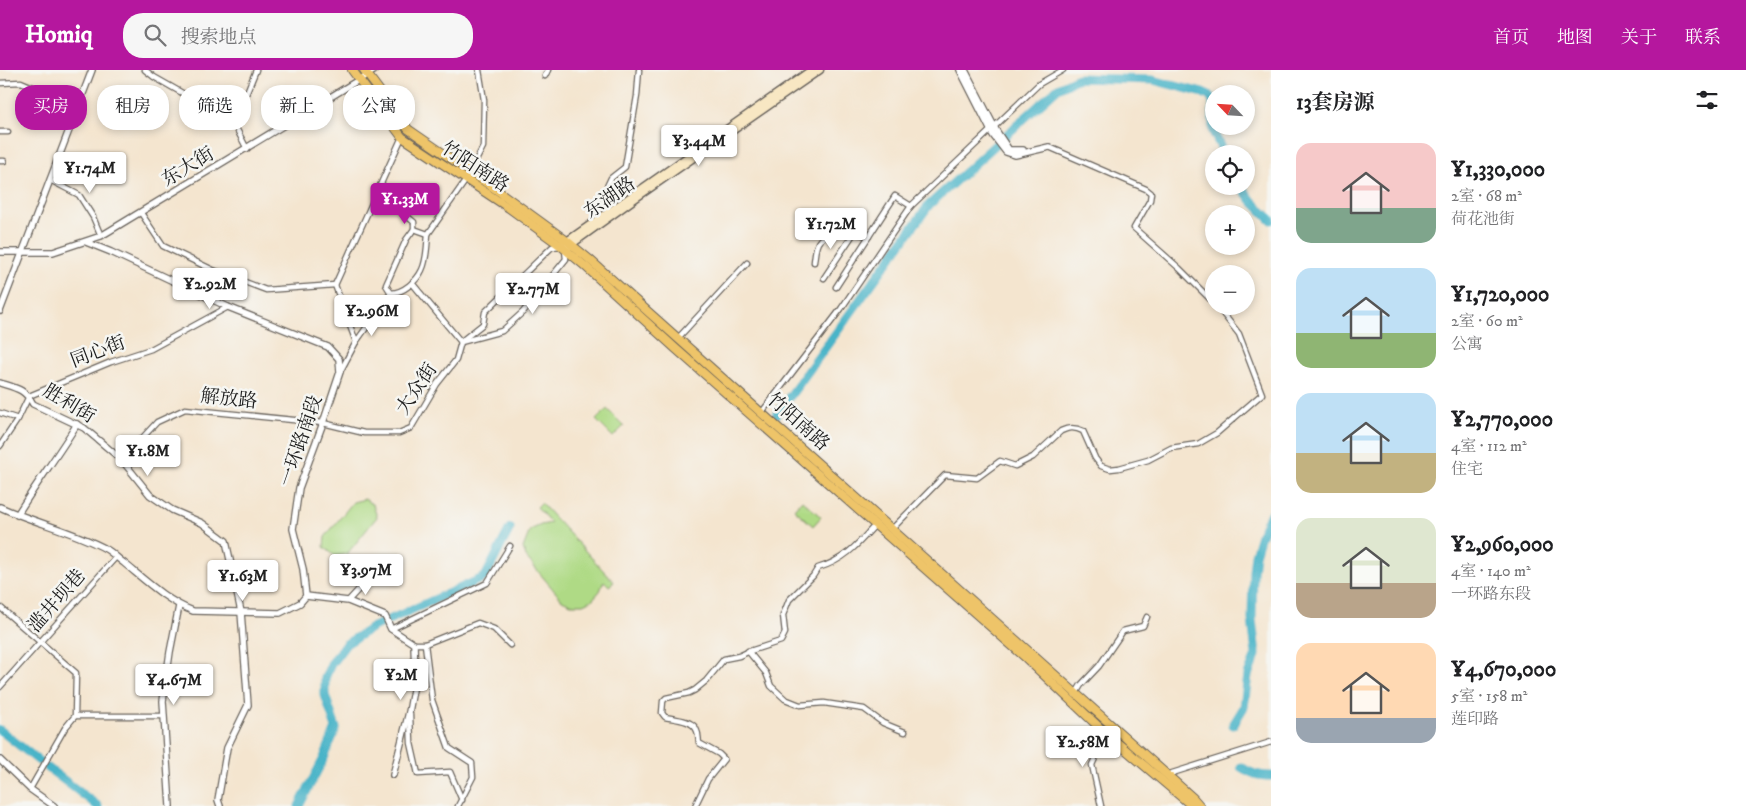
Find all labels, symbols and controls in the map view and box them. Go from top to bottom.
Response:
search box [123,13,473,58]
text: Homiq [25,20,93,50]
icon: search [141,21,169,49]
text: 搜索地点 [181,26,257,49]
text: 首页 [1493,27,1529,49]
text: 地图 [1557,27,1593,49]
text: 关于 [1621,27,1657,49]
text: 联系 [1685,27,1721,49]
chip: 买房 [15,85,87,130]
chip: 租房 [97,85,169,130]
chip: 筛选 [179,85,251,130]
chip: 新上 [261,85,333,130]
chip: 公寓 [343,85,415,130]
north arrow [1205,85,1255,135]
map controls [1205,85,1255,315]
icon: filters [1693,86,1721,114]
text: 13套房源 [1296,90,1375,116]
pin: ¥3.44M [658,124,740,167]
text: ¥3.44M [672,131,726,151]
street label: 竹阳南路 [437,137,513,197]
street label: 东大街 [158,142,218,192]
button: locate [1205,145,1255,195]
pin: ¥1.74M [49,152,131,194]
text: ¥1,330,000 [1451,157,1545,183]
text: ¥1.74M [64,158,116,178]
icon: home [1336,163,1396,223]
street label: 东湖路 [580,172,640,224]
pin: ¥1.33M [364,182,446,225]
text: 2室 · 68 m² [1451,186,1522,206]
text: ¥1.33M [382,189,428,209]
button: + [1205,205,1255,255]
pin: ¥1.72M [790,208,872,250]
text: 荷花池街 [1451,209,1515,229]
text: ¥1.72M [806,214,856,234]
button: − [1205,265,1255,315]
pin: ¥2.92M [169,268,251,310]
pin: ¥2.77M [492,272,574,315]
text: ¥2.92M [183,274,237,294]
text: ¥2.77M [506,279,560,299]
text: ¥1,720,000 [1451,282,1549,308]
icon: home [1336,288,1396,348]
pin: ¥2.96M [331,294,413,337]
text: ¥2.96M [345,301,399,321]
text: 2室 · 60 m² [1451,311,1523,331]
street label: 同心街 [67,331,129,373]
text: 公寓 [1451,334,1483,354]
street label: 大众街 [392,359,442,419]
street label: 胜利街 [39,379,99,429]
street label: 解放路 [199,385,259,413]
street label: 竹阳南路 [762,388,834,456]
street label: 一环路南段 [275,392,327,490]
text: ¥2,770,000 [1451,407,1553,433]
icon: home [1336,413,1396,473]
pin: ¥1.8M [113,434,183,477]
text: 4室 · 112 m² [1451,436,1527,456]
text: ¥1.8M [126,441,170,461]
text: 住宅 [1451,459,1483,479]
text: ¥2,960,000 [1451,532,1554,558]
icon: home [1336,538,1396,598]
pin: ¥3.97M [325,554,407,596]
pin: ¥1.63M [202,560,284,602]
text: ¥3.97M [340,560,392,580]
text: 4室 · 140 m² [1451,561,1531,581]
street label: 滥井坝巷 [23,565,91,637]
text: ¥1.63M [218,566,268,586]
text: 一环路东段 [1451,584,1531,604]
text: ¥4,670,000 [1451,657,1556,683]
pin: ¥2M [377,658,425,701]
icon: home [1336,663,1396,723]
pin: ¥4.67M [133,664,215,706]
text: ¥2M [384,665,418,685]
text: ¥4.67M [146,670,202,690]
text: 5室 · 158 m² [1451,686,1528,706]
text: 莲印路 [1451,709,1499,729]
pin: ¥2.58M [1042,726,1124,768]
text: ¥2.58M [1057,732,1109,752]

